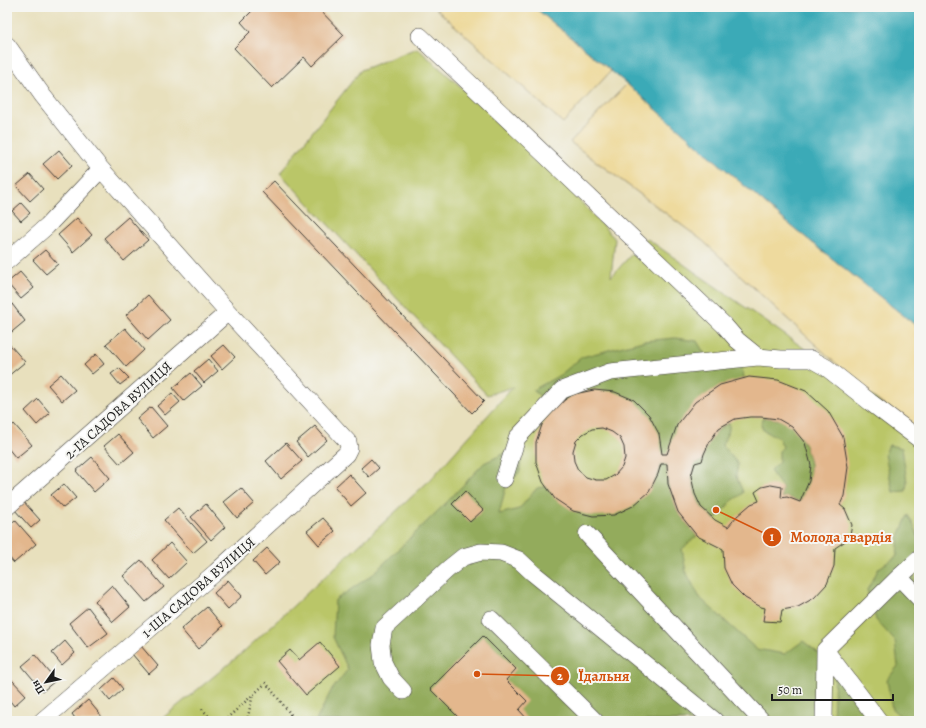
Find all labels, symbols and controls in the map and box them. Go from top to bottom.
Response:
street label: 2-ГА САДОВА ВУЛИЦЯ [61,357,176,464]
callout: Молода гвардія [762,523,900,550]
text: Молода гвардія [790,527,892,547]
text: 1 [770,529,775,545]
street label: 1-ША САДОВА ВУЛИЦЯ [138,533,259,642]
north arrow [26,662,66,702]
callout: Їдальня [550,662,637,689]
text: Їдальня [578,666,630,686]
text: 2 [557,668,563,684]
scale bar [772,676,893,702]
text: Пн [28,677,48,697]
text: 50 m [778,682,802,698]

